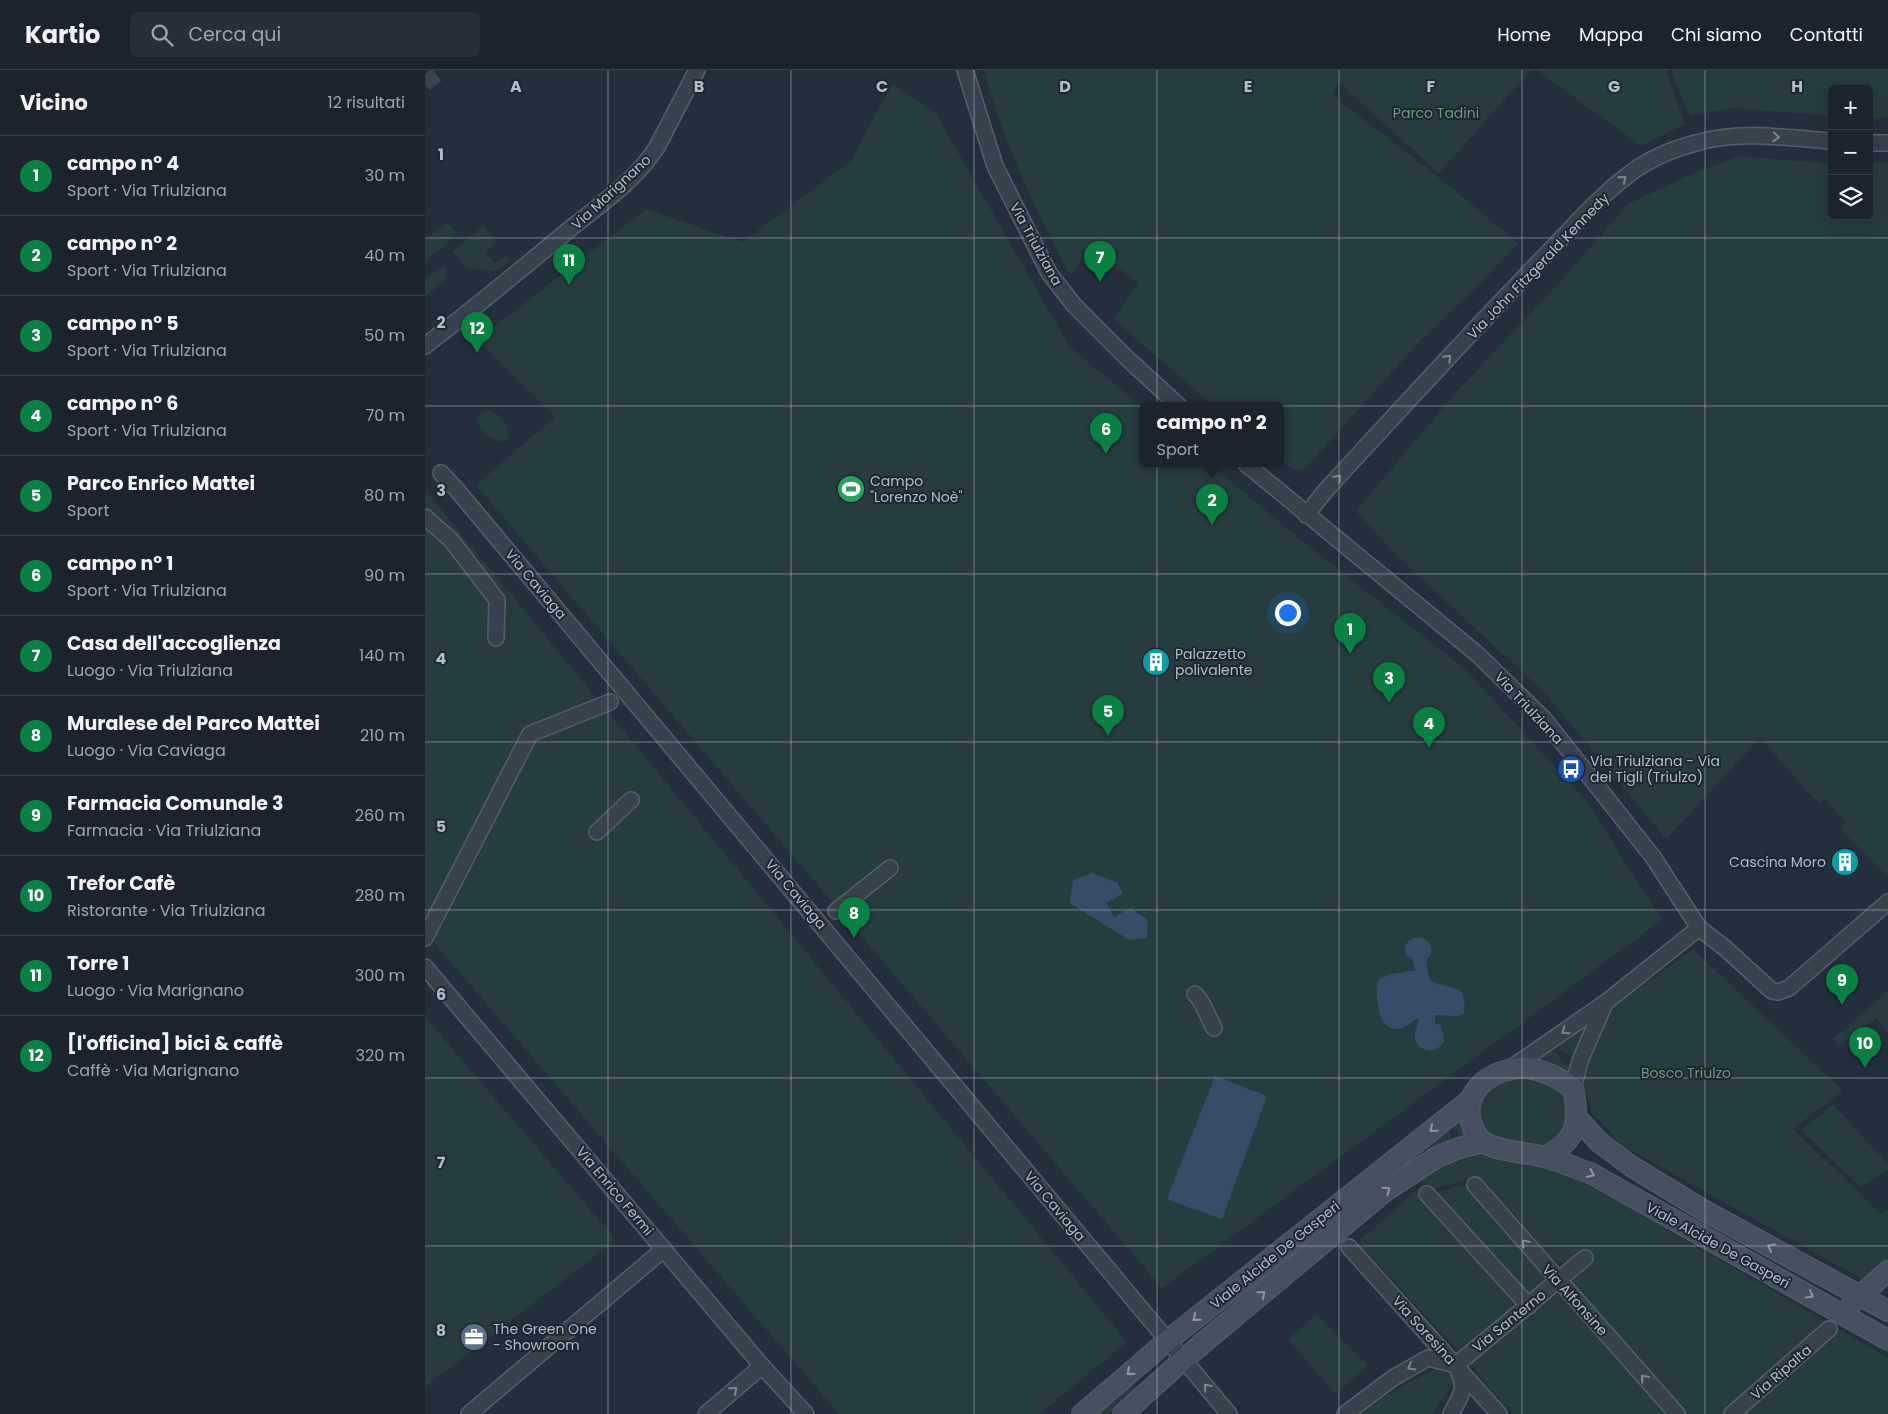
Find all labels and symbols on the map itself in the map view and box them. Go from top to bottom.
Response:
text: A [510,75,522,98]
text: B [694,75,704,98]
text: C [876,75,888,98]
text: D [1059,75,1071,98]
text: E [1244,75,1252,98]
text: F [1427,75,1436,98]
text: G [1608,75,1620,98]
text: H [1791,75,1803,98]
park label: Parco Tadini [1393,103,1479,123]
one-way arrow [1772,132,1780,143]
text: 1 [438,143,444,166]
street label: Via Marignano [567,150,655,234]
one-way arrow [1617,176,1626,185]
street label: Via John Fitzgerald Kennedy [1463,188,1614,344]
street label: Via Triulziana [1005,199,1067,289]
pin: 7 [1084,241,1116,282]
pin: 11 [553,244,585,285]
text: 2 [436,311,446,334]
pin: 12 [461,312,493,353]
one-way arrow [1442,355,1451,364]
pin: 6 [1090,413,1122,454]
place label: Campo "Lorenzo Noè" [870,471,963,507]
sports icon: Campo "Lorenzo Noè" [836,474,866,504]
one-way arrow [1332,474,1341,483]
text: 3 [436,479,446,502]
pin: 2 [1196,484,1228,525]
street label: Via Caviaga [501,545,571,623]
your location [1275,600,1301,626]
pin: 1 [1334,613,1366,654]
place label: Palazzetto polivalente [1175,644,1253,680]
text: 4 [436,647,447,670]
building icon: Palazzetto polivalente [1141,647,1171,677]
pin: 3 [1373,662,1405,703]
street label: Via Triulziana [1490,667,1568,749]
pin: 5 [1092,695,1124,736]
pin: 4 [1413,707,1445,748]
place label: Via Triulziana - Via dei Tigli (Triulzo) [1590,751,1720,787]
bus stop icon: Via Triulziana - Via dei Tigli (Triulzo) [1556,754,1586,784]
text: 5 [436,815,446,838]
building icon: Cascina Moro [1830,847,1860,877]
place label: Cascina Moro [1729,852,1826,872]
street label: Via Caviaga [761,855,831,933]
pin: 8 [838,897,870,938]
pin: 9 [1826,964,1858,1005]
text: 6 [436,983,446,1006]
one-way arrow [1561,1025,1571,1034]
pin: 10 [1849,1027,1881,1068]
park label: Bosco Triulzo [1641,1063,1731,1083]
one-way arrow [1429,1124,1438,1133]
street label: Via Enrico Fermi [572,1142,658,1240]
text: 7 [437,1151,446,1174]
street label: Via Caviaga [1020,1167,1090,1245]
one-way arrow [1586,1168,1595,1178]
one-way arrow [1381,1187,1390,1197]
street label: Viale Alcide De Gasperi [1206,1196,1344,1314]
street label: Viale Alcide De Gasperi [1642,1197,1794,1293]
one-way arrow [1522,1240,1531,1249]
one-way arrow [1767,1243,1776,1253]
street label: Via Alfonsine [1537,1260,1613,1340]
street label: Via Santerno [1468,1285,1550,1357]
one-way arrow [1804,1289,1813,1299]
one-way arrow [1256,1291,1265,1300]
street label: Via Soresina [1388,1291,1460,1369]
one-way arrow [1193,1313,1202,1322]
text: 8 [436,1319,446,1342]
place label: The Green One - Showroom [493,1319,597,1355]
office icon: The Green One - Showroom [459,1322,489,1352]
street label: Via Ripalta [1746,1340,1816,1404]
one-way arrow [1408,1361,1417,1371]
one-way arrow [1127,1366,1136,1375]
one-way arrow [1641,1374,1650,1383]
one-way arrow [1203,1383,1212,1392]
one-way arrow [729,1387,738,1396]

